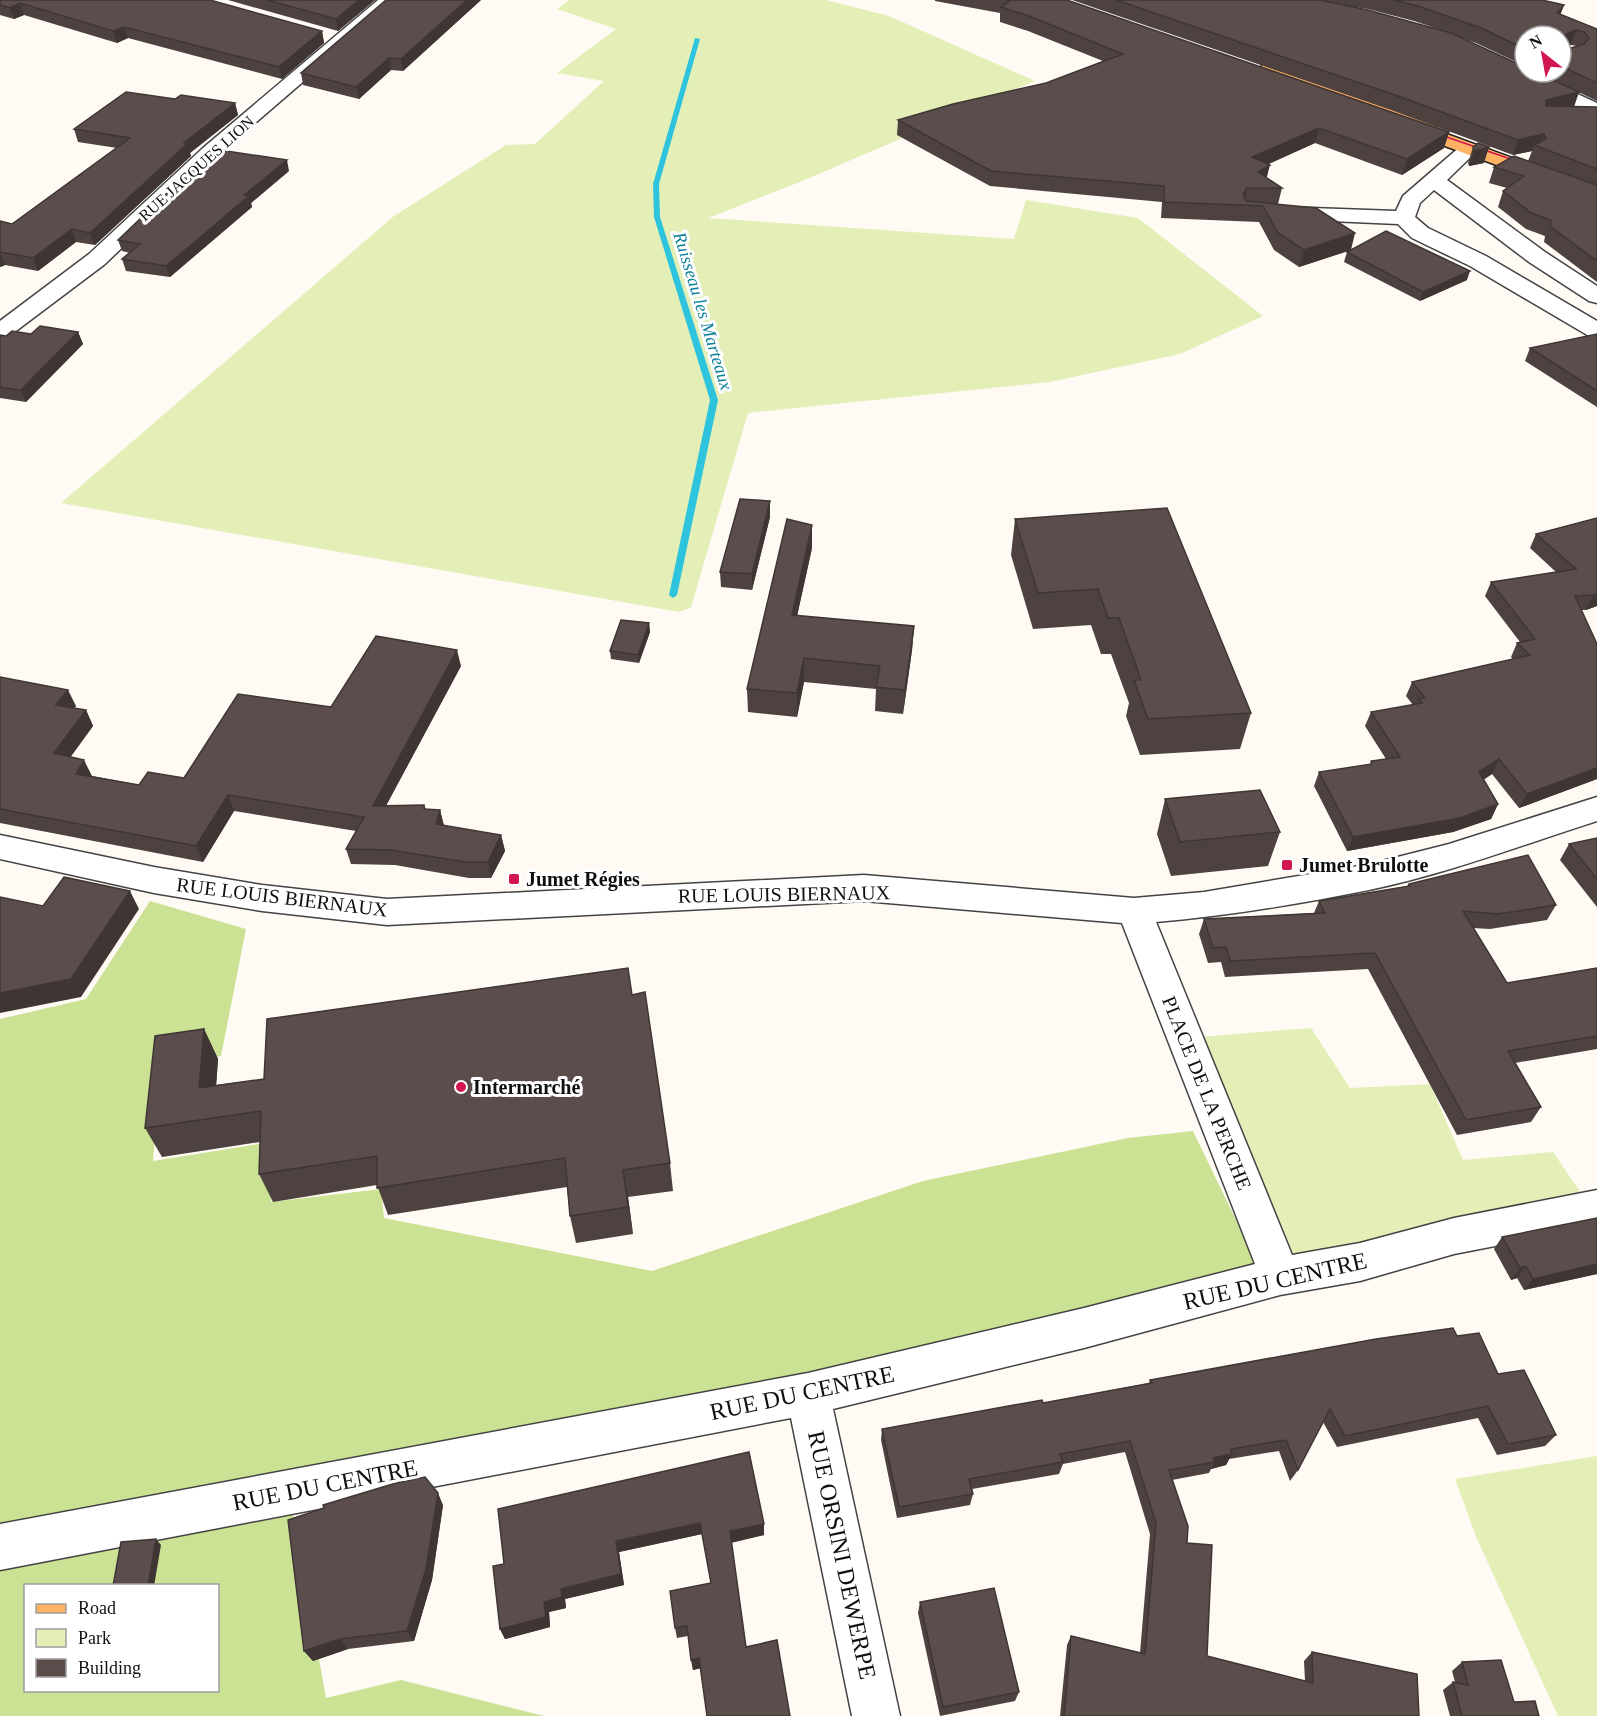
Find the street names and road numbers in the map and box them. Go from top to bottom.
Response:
street label: RUE JACQUES LION [135,112,258,224]
street label: RUE LOUIS BIERNAUX [175,873,389,921]
street label: RUE LOUIS BIERNAUX [678,881,891,907]
street label: PLACE DE LA PERCHE [1158,993,1256,1193]
street label: RUE DU CENTRE [1180,1247,1370,1315]
street label: RUE DU CENTRE [707,1361,897,1425]
street label: RUE ORSINI DEWERPE [803,1428,881,1682]
street label: RUE DU CENTRE [230,1454,420,1516]

